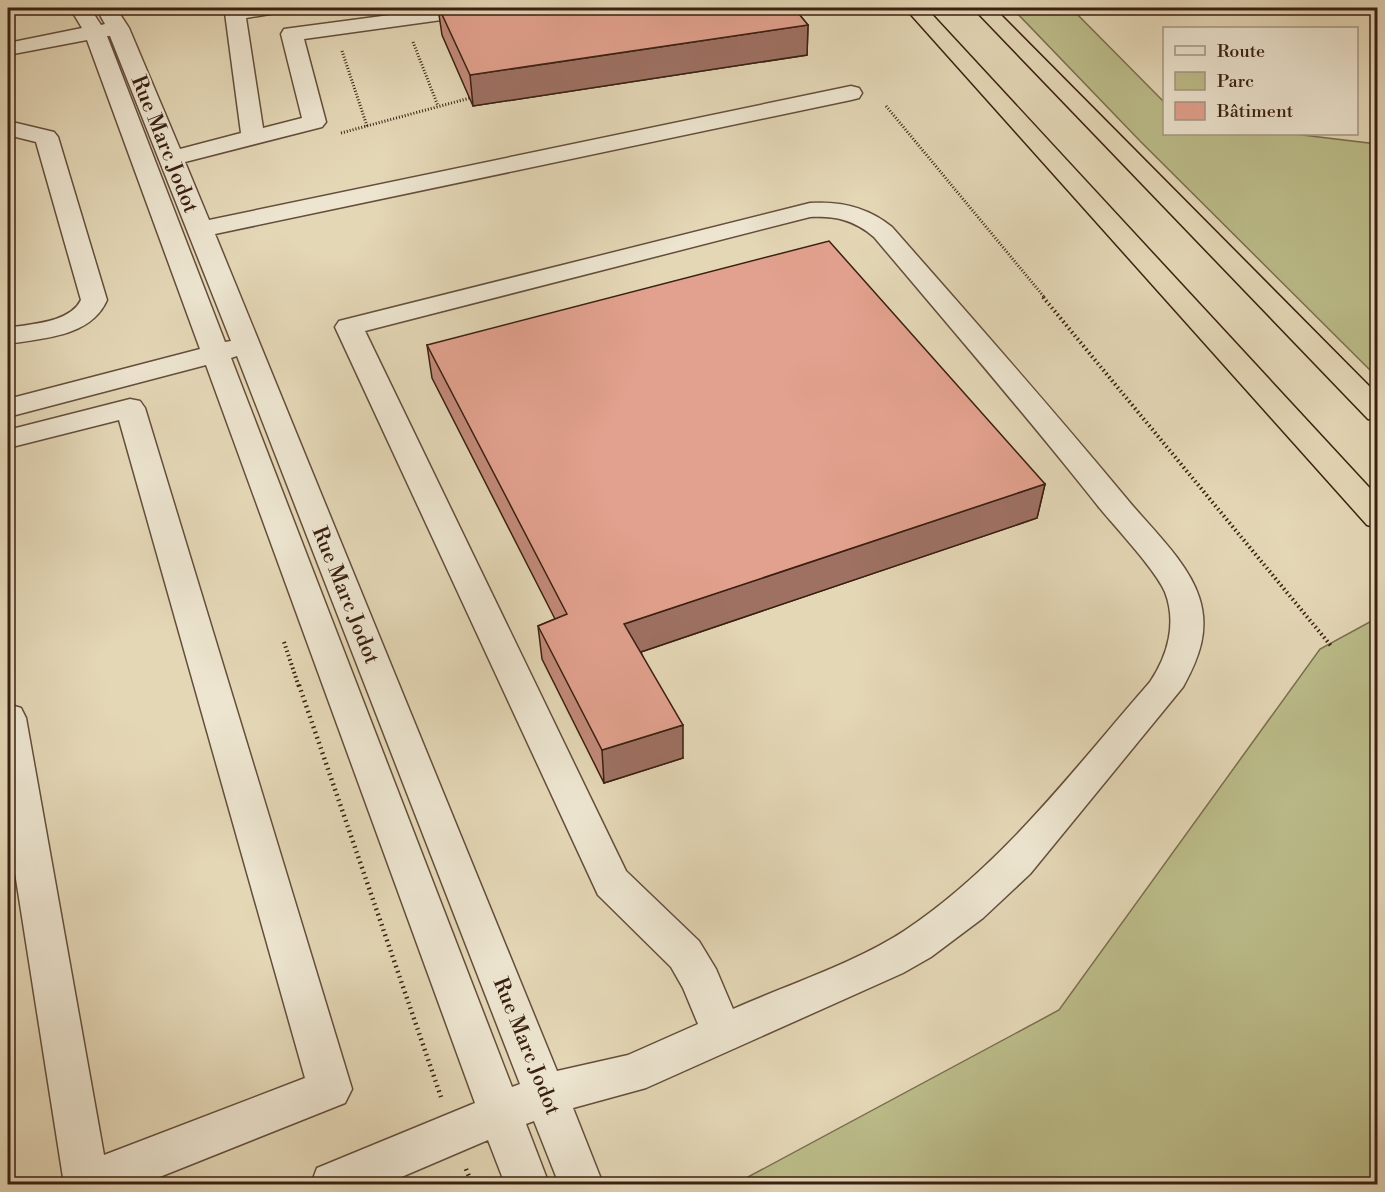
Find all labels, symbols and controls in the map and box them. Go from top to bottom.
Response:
legend [1163,27,1358,135]
text: Route [1217,40,1265,63]
text: Parc [1217,70,1254,93]
street label: Rue Marc Jodot [125,72,204,218]
text: Bâtiment [1216,100,1294,123]
street label: Rue Marc Jodot [306,523,385,669]
street label: Rue Marc Jodot [487,974,566,1120]

